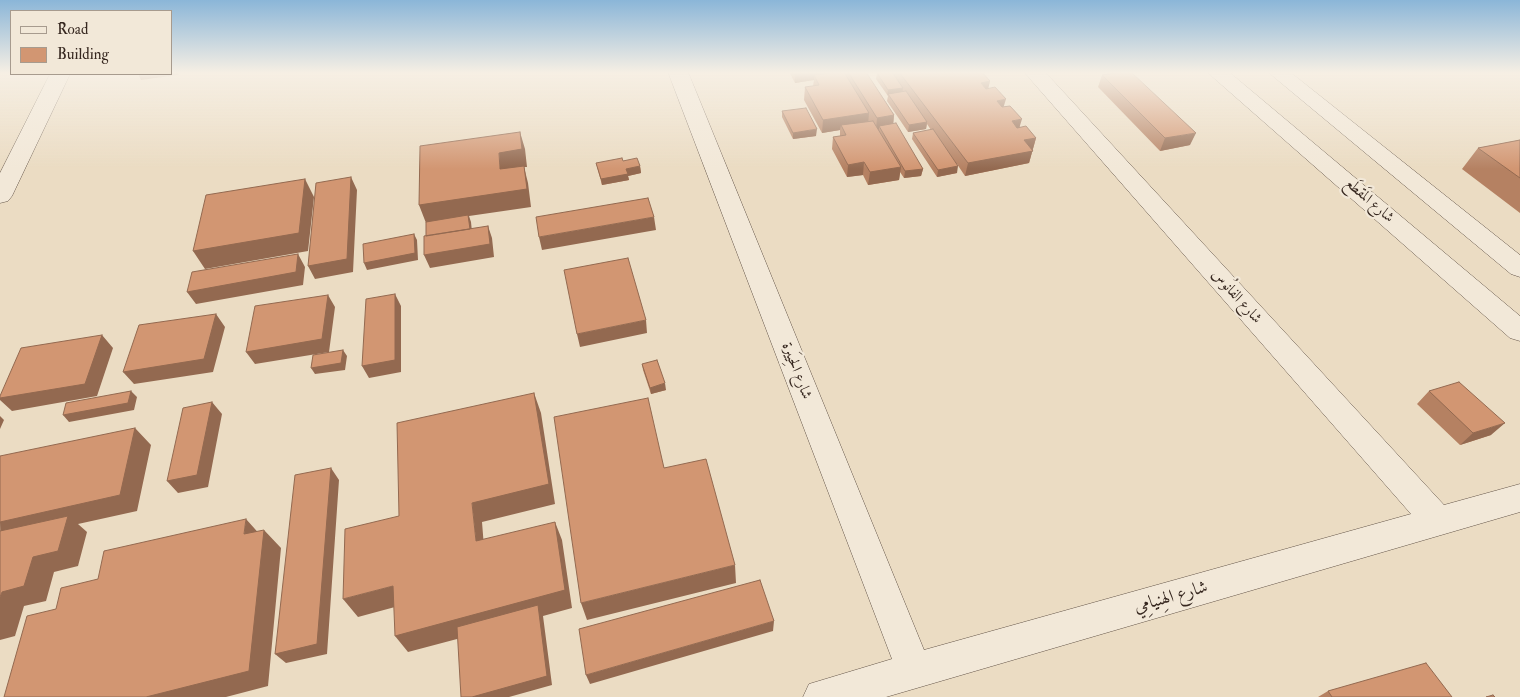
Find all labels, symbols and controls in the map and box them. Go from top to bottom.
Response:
legend [10,10,172,75]
text: Road [57,20,88,39]
text: Building [57,45,109,64]
street label: شارع المَقطَع [1341,175,1397,227]
street label: شارع الفانُوس [1207,266,1265,328]
street label: شارع الحِيَيرة [777,340,815,402]
street label: شارع الهِنيامِي [1132,577,1210,619]

